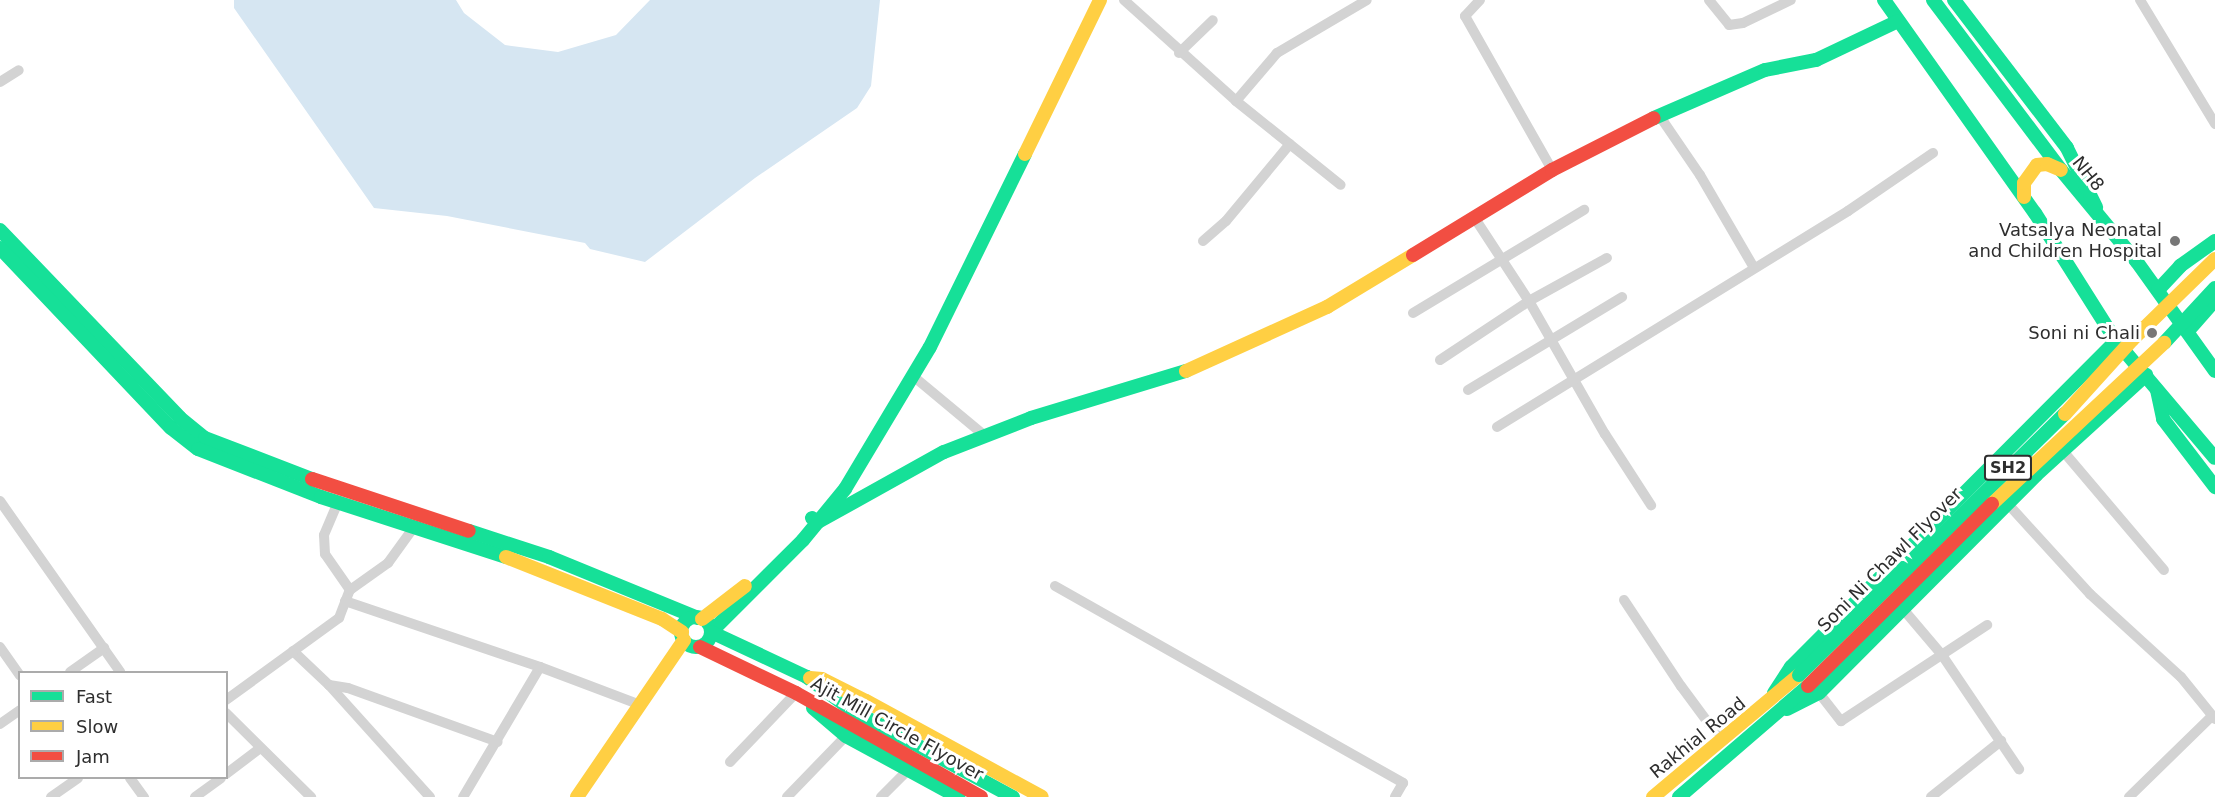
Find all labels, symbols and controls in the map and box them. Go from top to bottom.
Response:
street label: NH8 [2068,152,2108,196]
place label: Vatsalya Neonatal and Children Hospital [1968,220,2162,262]
marker: Vatsalya Neonatal and Children Hospital [2166,232,2184,250]
place label: Soni ni Chali [2028,322,2140,344]
marker: Soni ni Chali [2145,326,2159,340]
road number: SH2 [1982,455,2034,481]
street label: Soni Ni Chawl Flyover [1813,483,1967,637]
legend [18,671,228,779]
street label: Ajit Mill Circle Flyover [807,673,987,785]
text: Fast [76,686,112,707]
street label: Rakhial Road [1646,693,1750,783]
text: Slow [76,716,118,737]
text: Jam [76,746,110,767]

